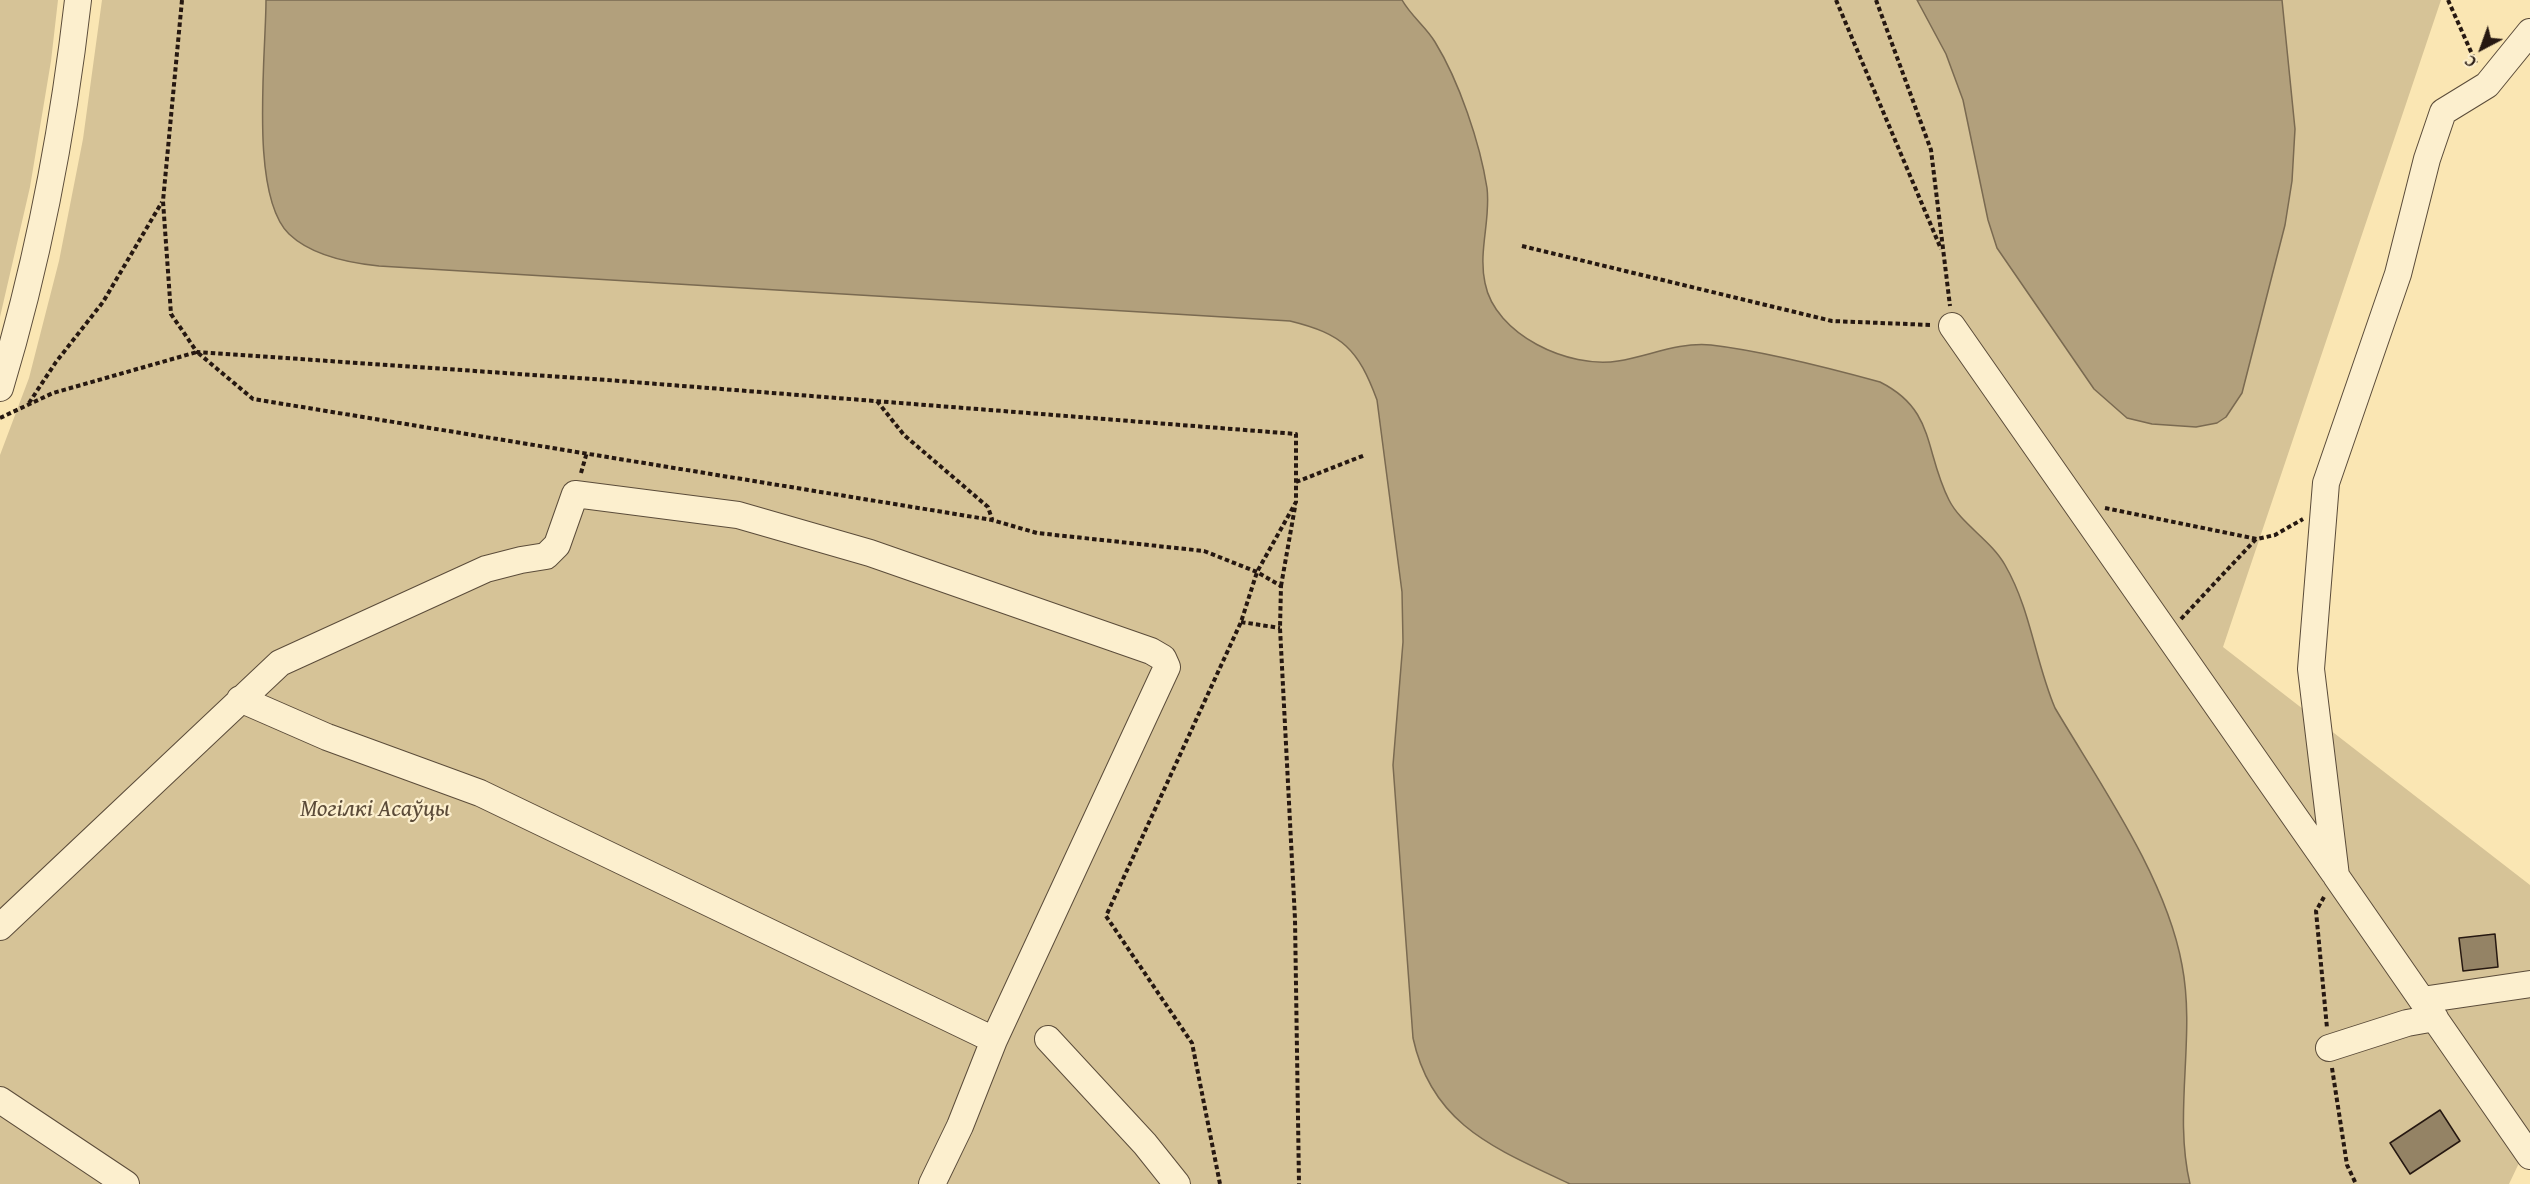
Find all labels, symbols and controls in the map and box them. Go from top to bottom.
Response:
north arrow [2452,18,2512,78]
text: С [2459,50,2481,74]
park label: Могілкі Асаўцы [300,796,450,824]

